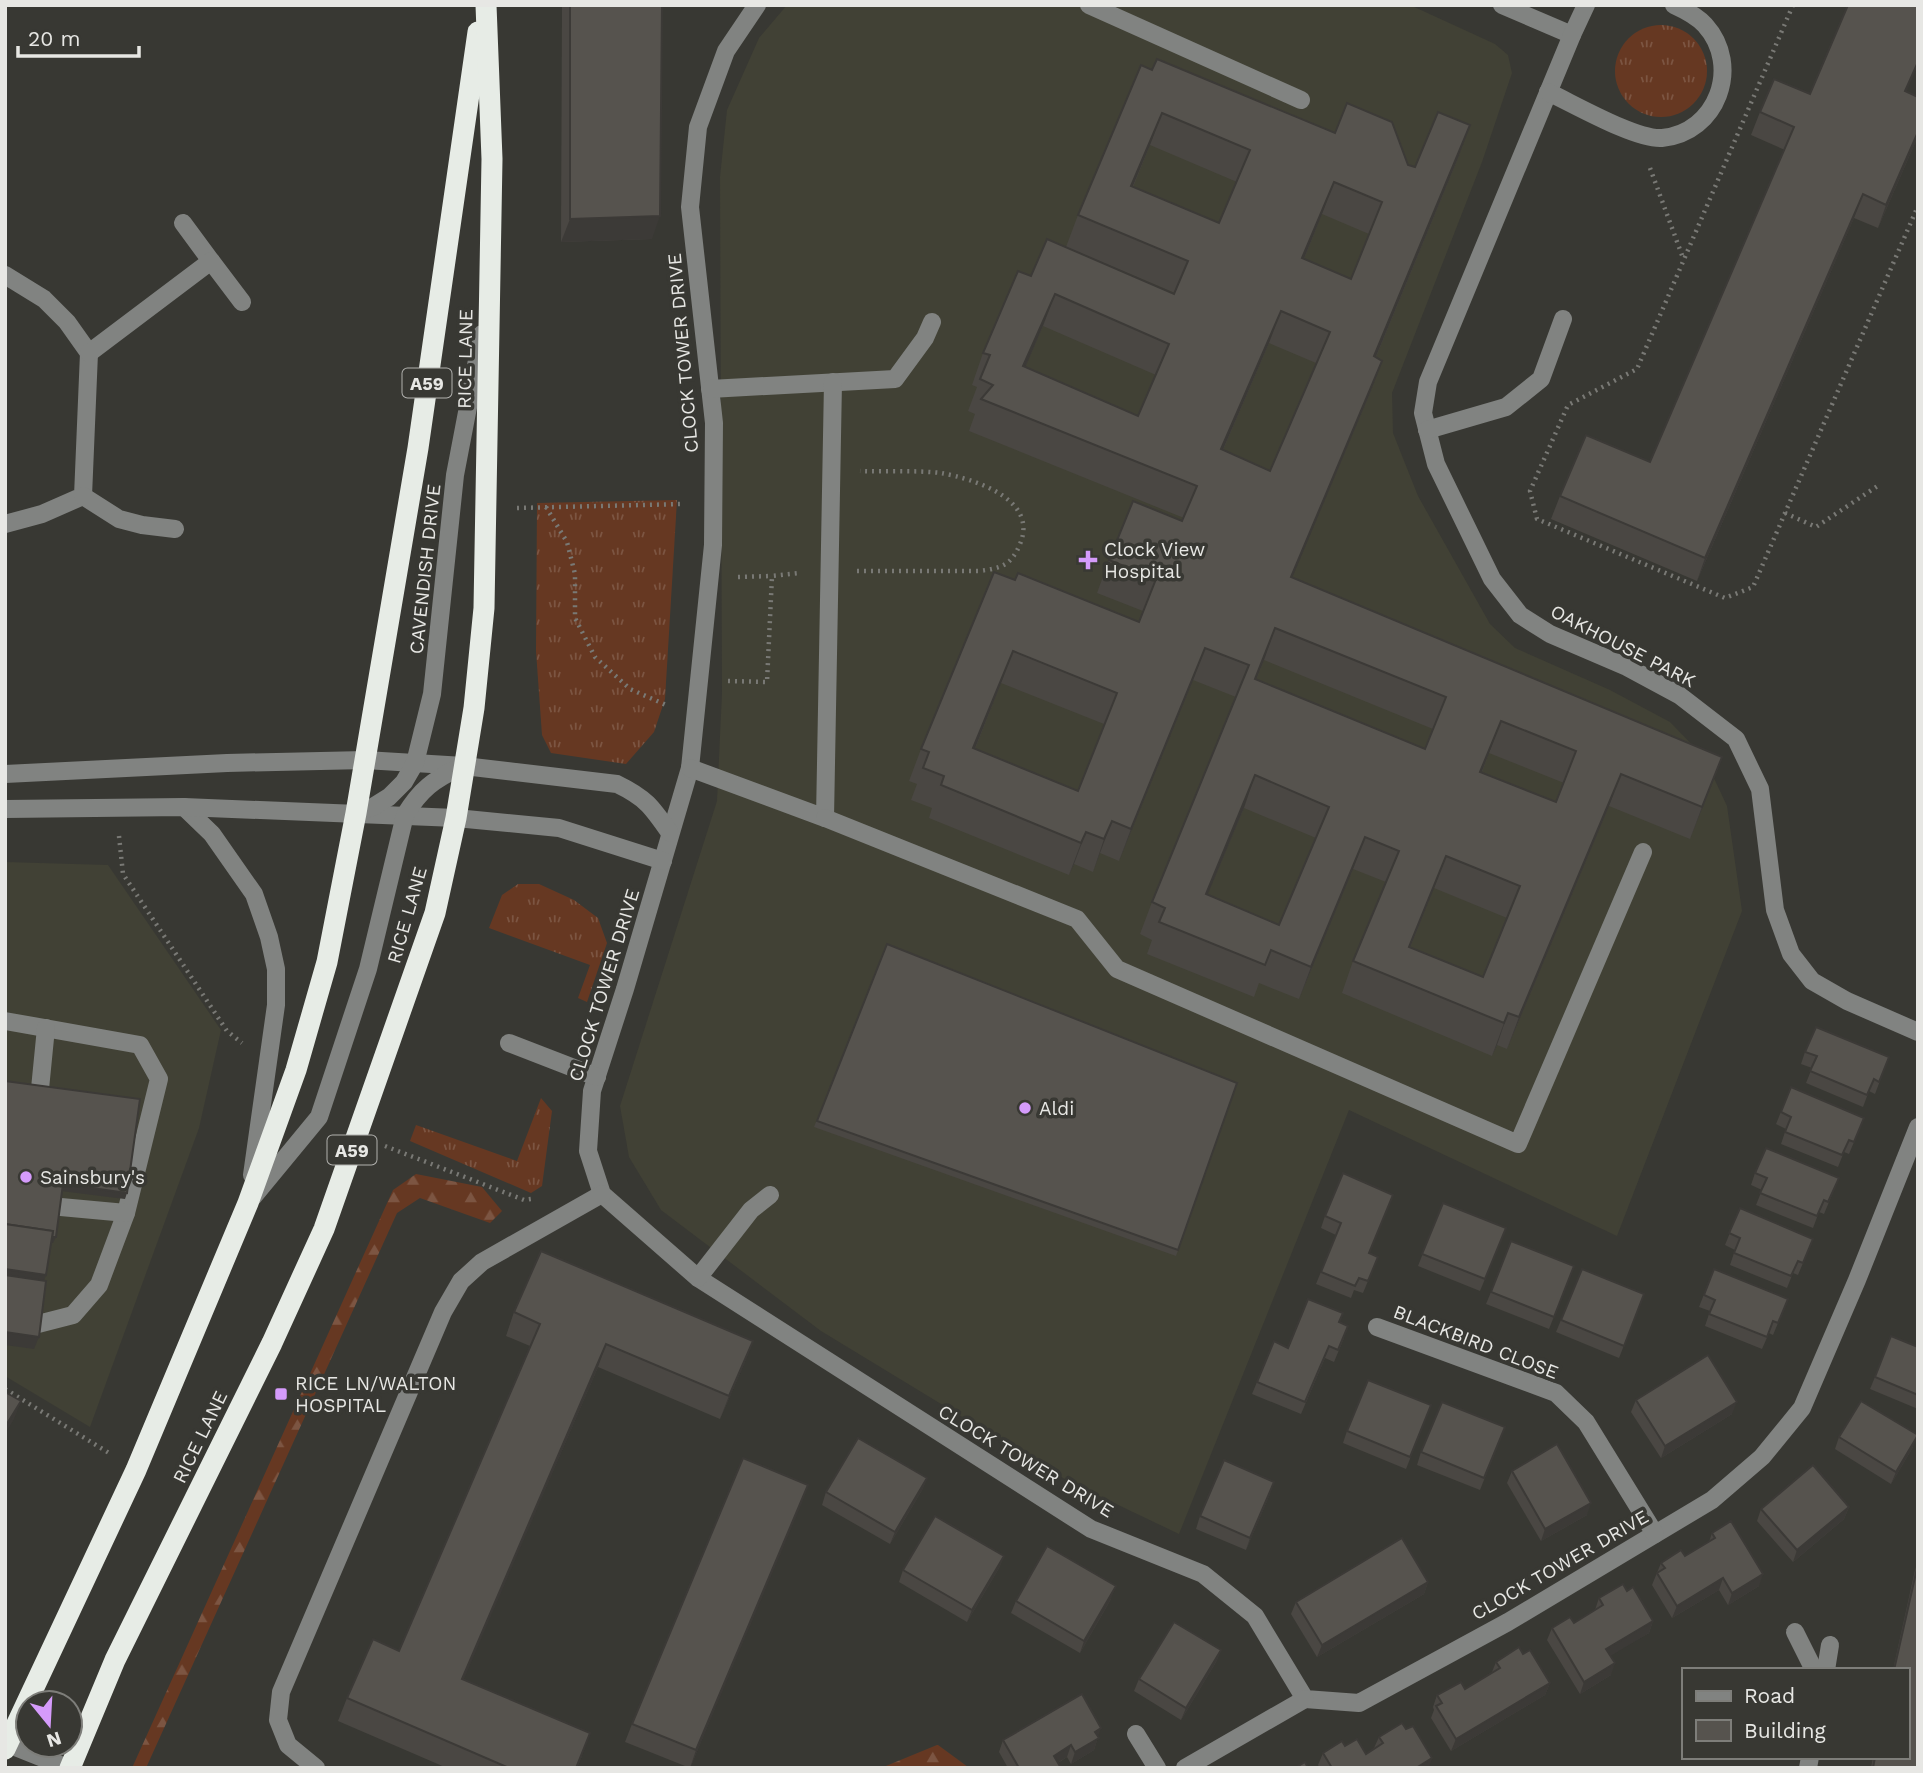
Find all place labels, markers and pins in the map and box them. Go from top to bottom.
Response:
place label: Clock View Hospital [1104,538,1205,583]
marker: Clock View Hospital [1078,550,1098,570]
place label: Aldi [1039,1097,1074,1120]
marker: Aldi [1017,1100,1033,1116]
place label: Sainsbury's [40,1166,145,1189]
marker: Sainsbury's [18,1169,34,1185]
place label: RICE LN/WALTON HOSPITAL [295,1372,456,1417]
marker: RICE LN/WALTON HOSPITAL [273,1386,289,1402]

